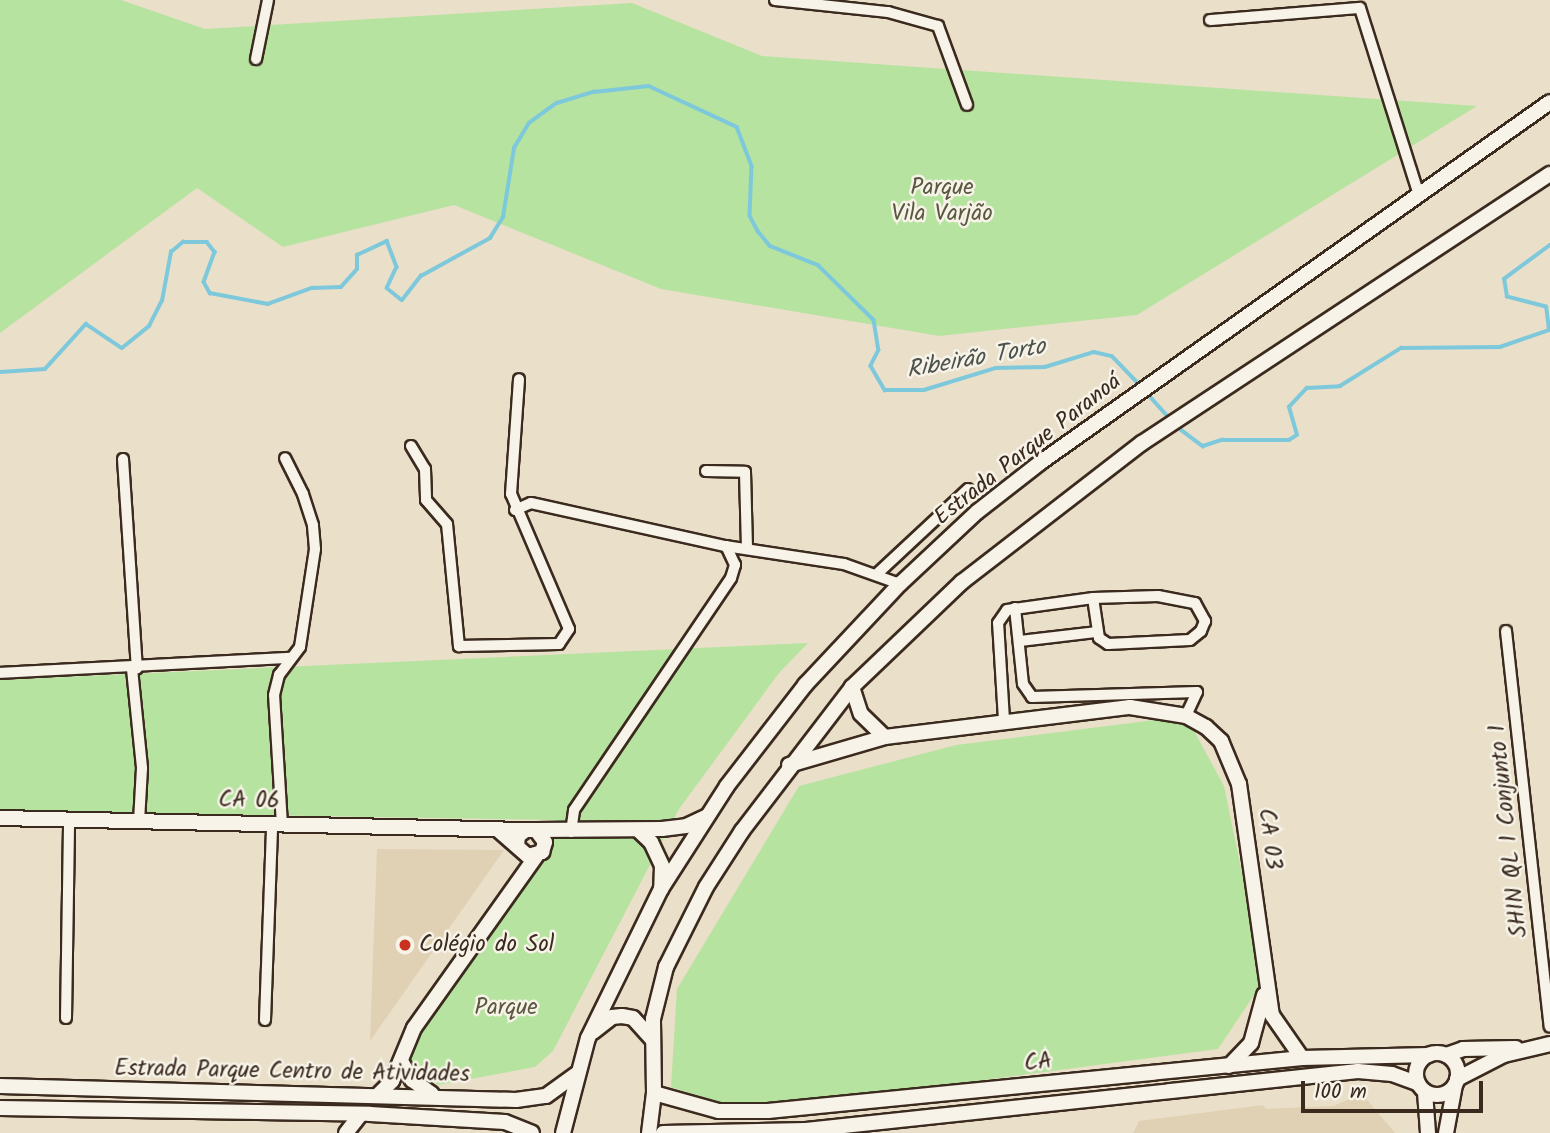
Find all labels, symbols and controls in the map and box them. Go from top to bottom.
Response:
park label: Parque Vila Varjão [891,174,993,228]
water label: Ribeirão Torto [904,333,1048,385]
street label: Estrada Parque Paranoá [929,368,1127,532]
street label: SHIN QL 1 Conjunto 1 [1484,723,1534,939]
street label: CA 06 [218,787,280,815]
street label: CA 03 [1252,807,1286,871]
place label: Colégio do Sol [419,931,554,959]
marker: Colégio do Sol [397,937,413,953]
park label: Parque [474,994,538,1022]
street label: CA [1023,1048,1053,1078]
street label: Estrada Parque Centro de Atividades [114,1055,470,1089]
scale bar [1305,1066,1487,1110]
text: 100 m [1314,1076,1367,1109]

